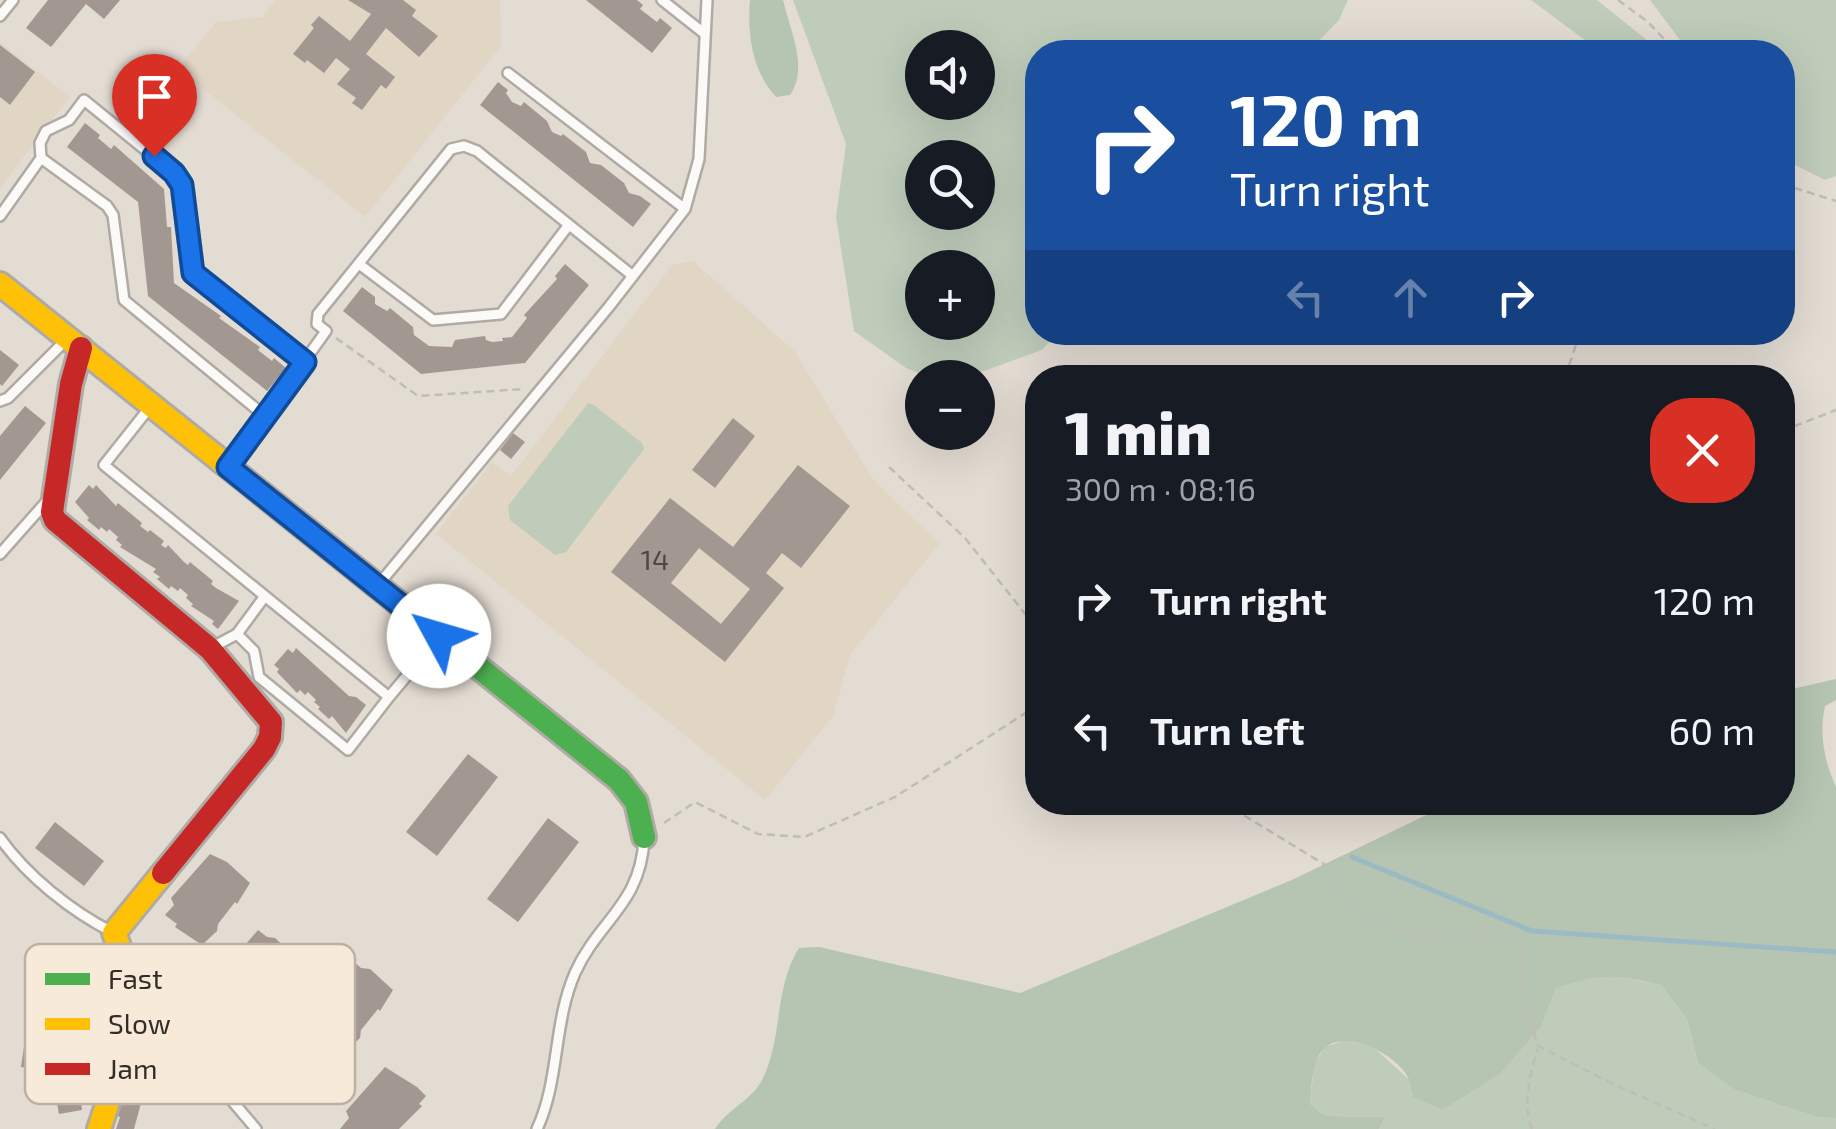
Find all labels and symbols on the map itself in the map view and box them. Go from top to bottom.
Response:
pin [112,54,197,157]
house number: 14 [641,542,669,576]
position arrow [387,584,491,688]
legend [25,944,355,1104]
text: Fast [108,961,163,995]
text: Slow [108,1006,171,1040]
text: Jam [108,1051,157,1085]

